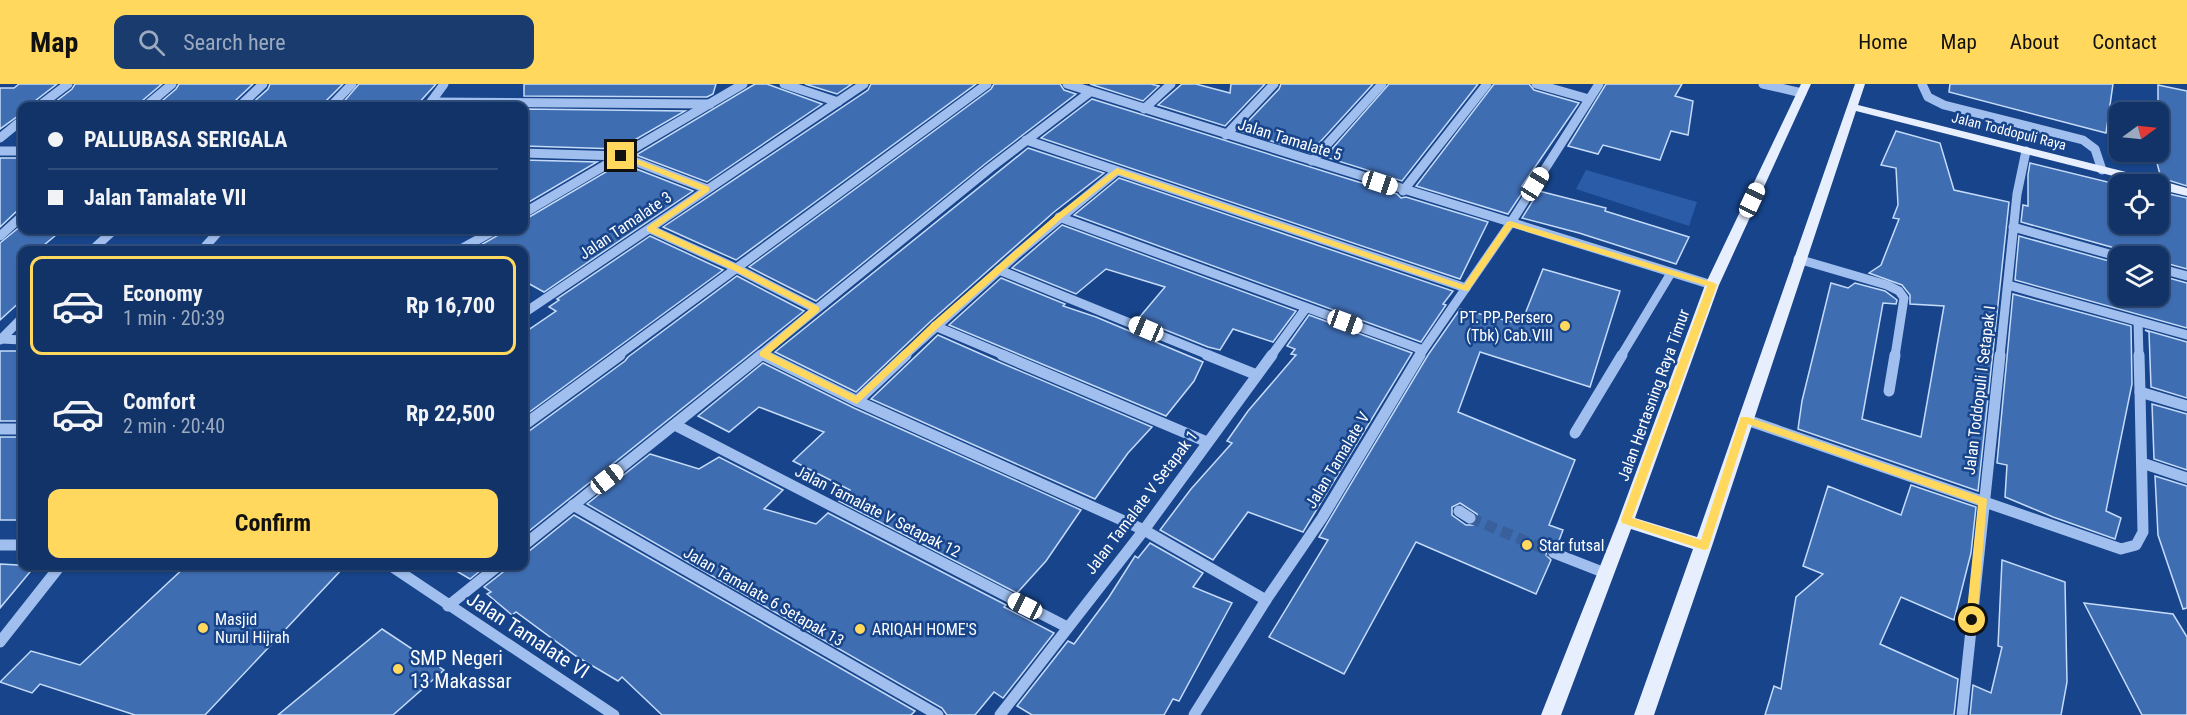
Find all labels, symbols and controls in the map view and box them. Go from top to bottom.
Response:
search box [114,15,534,69]
text: Map [30,26,78,59]
icon: search [135,26,168,59]
text: Search here [183,30,286,55]
text: Home [1858,30,1908,54]
text: Map [1941,30,1977,54]
text: About [2010,30,2059,54]
text: Contact [2092,30,2157,54]
north arrow [2109,102,2169,162]
map controls [2109,102,2169,306]
street label: Jalan Toddopuli Raya [1950,109,2068,153]
street label: Jalan Tamalate 5 [1236,115,1344,164]
text: PALLUBASA SERIGALA [84,127,287,152]
route end [607,142,634,169]
car [1518,164,1552,204]
car [1360,169,1400,197]
button: locate [2109,174,2169,234]
car [1736,180,1768,220]
text: Jalan Tamalate VII [84,185,246,210]
street label: Jalan Tamalate 3 [575,187,675,263]
button: layers [2109,246,2169,306]
icon: car [51,279,105,333]
text: Economy [123,281,203,306]
text: Rp 16,700 [406,293,495,318]
street label: Jalan Toddopuli I Setapak I [1960,304,1999,476]
text: 1 min · 20:39 [123,306,225,330]
car [1325,307,1365,337]
street label: Jalan Hertasning Raya Timur [1613,307,1693,484]
place label: PT. PP Persero (Tbk) Cab.VIII [1460,308,1553,345]
car [1126,314,1166,344]
marker: PT. PP Persero (Tbk) Cab.VIII [1558,319,1572,333]
icon: car [51,387,105,441]
text: Comfort [123,389,196,414]
text: Rp 22,500 [406,401,495,426]
street label: Jalan Tamalate V [1301,409,1374,512]
text: 2 min · 20:40 [123,414,225,438]
street label: Jalan Tamalate V Setapak 1 [1081,427,1202,578]
car [587,461,627,497]
street label: Jalan Tamalate V Setapak 12 [792,461,964,561]
button: Confirm [48,489,498,558]
place label: Star futsal [1539,536,1604,555]
marker: Star futsal [1520,538,1534,552]
street label: Jalan Tamalate 6 Setapak 13 [680,543,847,650]
street label: Jalan Tamalate VI [462,587,594,683]
car [1005,590,1045,622]
route start [1958,606,1985,633]
place label: Masjid Nurul Hijrah [215,610,290,647]
place label: ARIQAH HOME'S [872,620,977,639]
marker: Masjid Nurul Hijrah [196,621,210,635]
marker: ARIQAH HOME'S [853,622,867,636]
place label: SMP Negeri 13 Makassar [410,646,512,693]
marker: SMP Negeri 13 Makassar [391,662,405,676]

